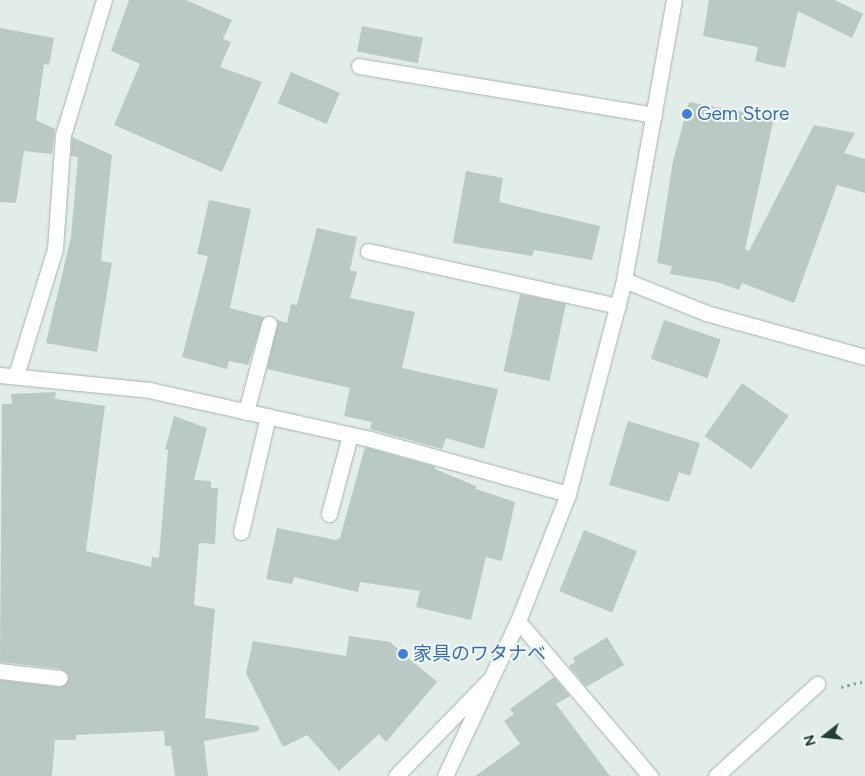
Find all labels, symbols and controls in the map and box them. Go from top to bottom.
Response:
place label: Gem Store [697,103,789,125]
marker: Gem Store [681,108,693,120]
place label: 家具のワタナベ [413,643,546,665]
marker: 家具のワタナベ [397,648,409,660]
north arrow [800,711,850,761]
text: N [800,733,820,748]

